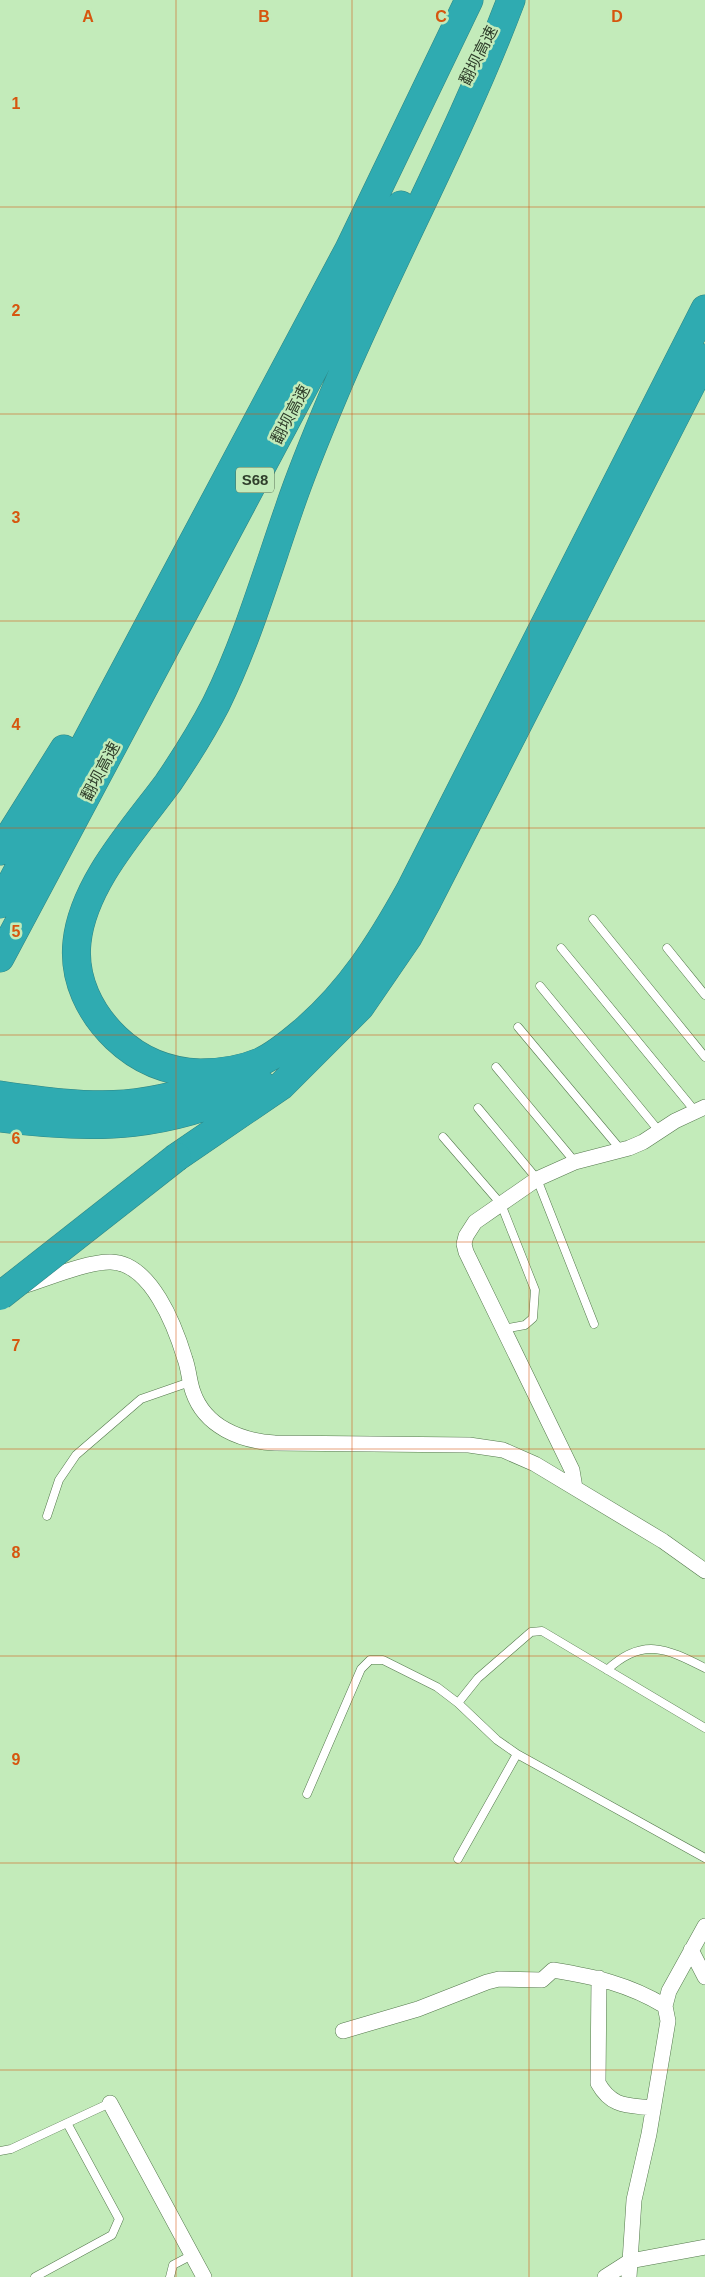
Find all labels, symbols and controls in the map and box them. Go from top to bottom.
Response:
text: A [82,8,94,25]
text: B [258,8,270,25]
text: C [435,8,447,25]
text: D [611,8,623,25]
street label: 翻坝高速 [456,23,501,88]
text: 1 [12,95,21,112]
text: 2 [12,302,21,319]
street label: 翻坝高速 [268,382,313,446]
road number: S68 [236,468,274,492]
text: 3 [12,509,21,526]
text: 4 [12,716,21,733]
street label: 翻坝高速 [78,739,123,803]
text: 5 [12,923,21,940]
text: 6 [12,1130,21,1147]
text: 7 [12,1337,21,1354]
text: 8 [12,1544,21,1561]
text: 9 [12,1751,21,1768]

